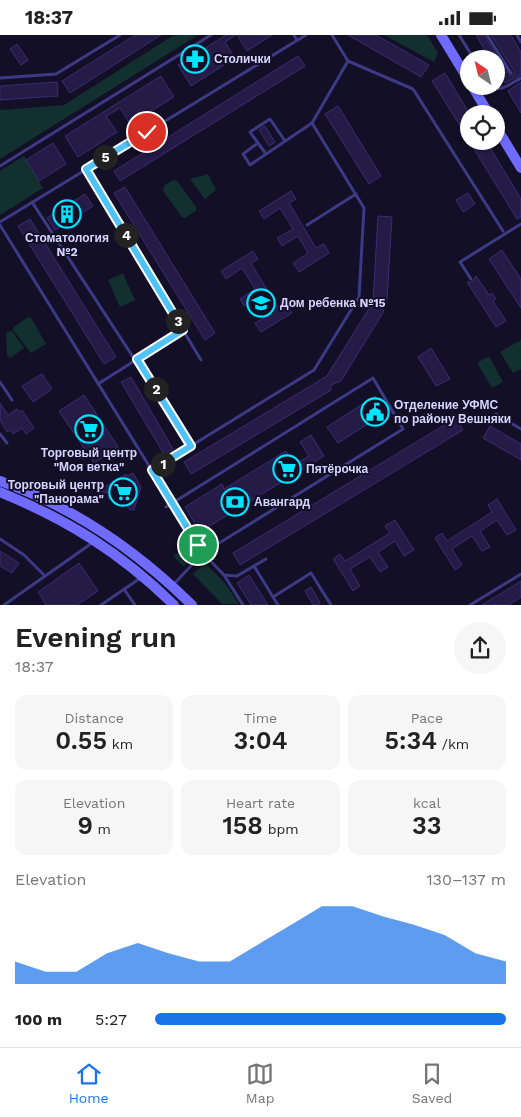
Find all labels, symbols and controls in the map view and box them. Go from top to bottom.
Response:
text: 18:37 [25,6,73,29]
pharmacy icon: Столички [180,44,210,74]
north arrow [460,50,505,95]
map controls [460,50,505,150]
place label: Столички [214,52,271,66]
button: locate [460,105,505,150]
pin [126,111,168,153]
icon: check [133,118,161,146]
pin: 5 [92,145,118,169]
text: 5 [101,149,110,165]
building icon: Стоматология №2 [52,199,82,229]
pin: 4 [114,223,138,247]
text: 4 [122,227,131,243]
place label: Стоматология №2 [25,231,109,259]
school or university icon: Дом ребенка №15 [246,288,276,318]
place label: Дом ребенка №15 [280,296,386,310]
pin: 3 [166,309,190,333]
text: 3 [174,313,183,329]
pin: 2 [144,377,168,401]
text: 2 [152,381,161,397]
public building icon: Отделение УФМС по району Вешняки [360,397,390,427]
place label: Отделение УФМС по району Вешняки [394,398,511,426]
supermarket icon: Торговый центр "Моя ветка" [74,414,104,444]
place label: Торговый центр "Моя ветка" [41,446,137,474]
pin: 1 [150,451,176,477]
supermarket icon: Пятёрочка [272,454,302,484]
text: 1 [160,456,167,472]
place label: Пятёрочка [306,462,369,476]
supermarket icon: Торговый центр "Панорама" [108,477,138,507]
place label: Торговый центр "Панорама" [8,478,104,506]
bank icon: Авангард [220,487,250,517]
place label: Авангард [254,495,311,509]
pin [177,524,219,566]
icon: arrive [184,531,212,559]
text: Evening run [15,621,176,654]
button: share [454,622,506,674]
text: 18:37 [15,657,54,676]
text: Distance [64,710,124,726]
text: Time [244,710,277,726]
text: Pace [411,710,443,726]
text: 0.55 [55,726,107,755]
text: 3:04 [234,726,287,755]
text: 5:34 [384,726,437,755]
text: km [107,736,133,752]
text: /km [437,736,469,752]
text: Elevation [63,795,125,811]
text: Heart rate [226,795,295,811]
text: kcal [413,795,441,811]
text: 9 [77,811,93,840]
text: 158 [222,811,263,840]
text: 33 [412,811,442,840]
text: m [93,821,111,837]
text: bpm [263,821,299,837]
text: Elevation [15,870,86,889]
text: 130–137 m [426,870,506,889]
text: 100 m [15,1010,62,1029]
text: 5:27 [95,1010,127,1029]
tab: Home [69,1060,109,1106]
tab: Map [246,1060,274,1106]
tab: Saved [412,1060,452,1106]

